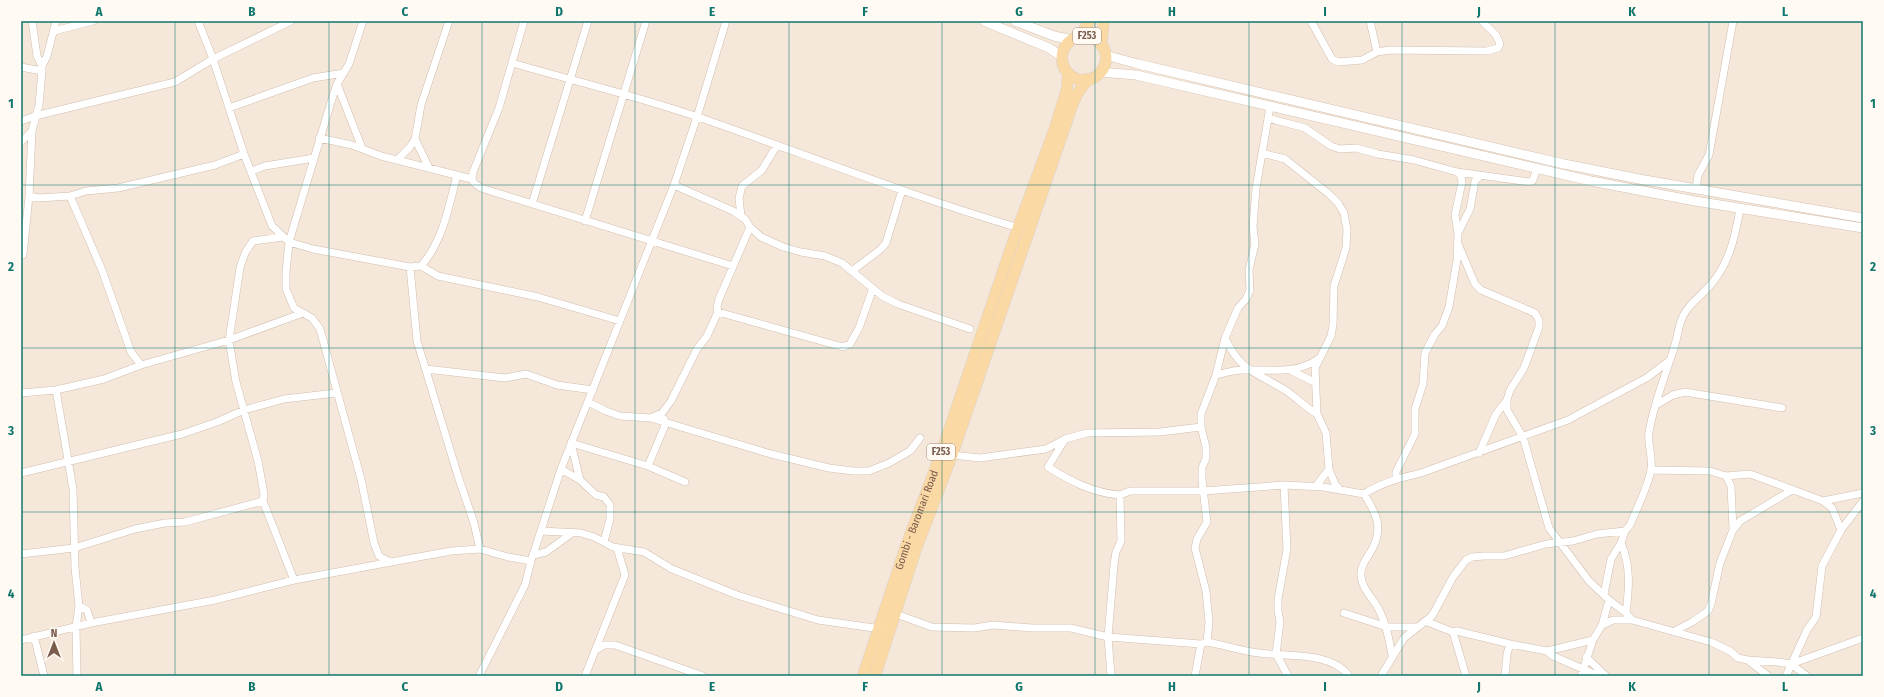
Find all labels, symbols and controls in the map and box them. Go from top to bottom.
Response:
text: A [94,4,103,19]
text: B [248,4,256,19]
text: C [402,4,409,19]
text: D [555,4,563,19]
text: E [709,4,715,19]
text: F [862,4,868,19]
text: G [1015,4,1023,19]
text: H [1168,4,1176,19]
text: I [1323,4,1327,19]
text: J [1476,4,1481,19]
text: K [1628,4,1636,19]
text: L [1782,4,1788,19]
road number: F253 [1073,28,1101,44]
text: 1 [8,96,14,111]
text: 1 [1870,96,1876,111]
text: 2 [7,259,14,274]
text: 2 [1869,259,1876,274]
text: 3 [7,423,14,438]
text: 3 [1869,423,1876,438]
road number: F253 [927,444,955,460]
street label: Gombi - Baromari Road [892,468,941,571]
text: 4 [8,586,15,601]
text: 4 [1870,586,1877,601]
north arrow [34,623,74,663]
text: N [51,627,57,640]
text: A [94,679,103,694]
text: B [248,679,256,694]
text: C [402,679,409,694]
text: D [555,679,563,694]
text: E [709,679,715,694]
text: F [862,679,868,694]
text: G [1015,679,1023,694]
text: H [1168,679,1176,694]
text: I [1323,679,1327,694]
text: J [1476,679,1481,694]
text: K [1628,679,1636,694]
text: L [1782,679,1788,694]

